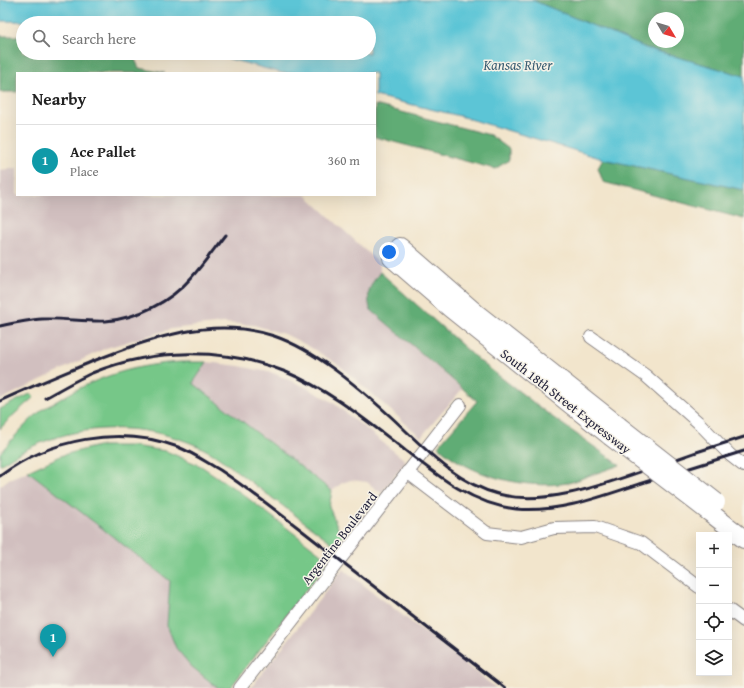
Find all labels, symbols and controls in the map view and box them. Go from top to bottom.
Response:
north arrow [648,12,684,48]
search box [16,16,376,60]
icon: search [30,27,52,49]
text: Search here [62,28,136,49]
water label: Kansas River [483,55,553,75]
text: Nearby [32,86,86,111]
text: Ace Pallet [70,141,136,162]
text: 1 [42,151,48,170]
text: 360 m [328,151,360,170]
text: Place [70,162,99,181]
your location [379,242,399,262]
street label: South 18th Street Expressway [496,344,635,459]
street label: Argentine Boulevard [297,488,382,589]
map controls [696,532,732,676]
button: + [696,532,732,568]
button: − [696,568,732,604]
button: locate [696,604,732,640]
pin: 1 [40,624,66,657]
button: layers [696,640,732,676]

